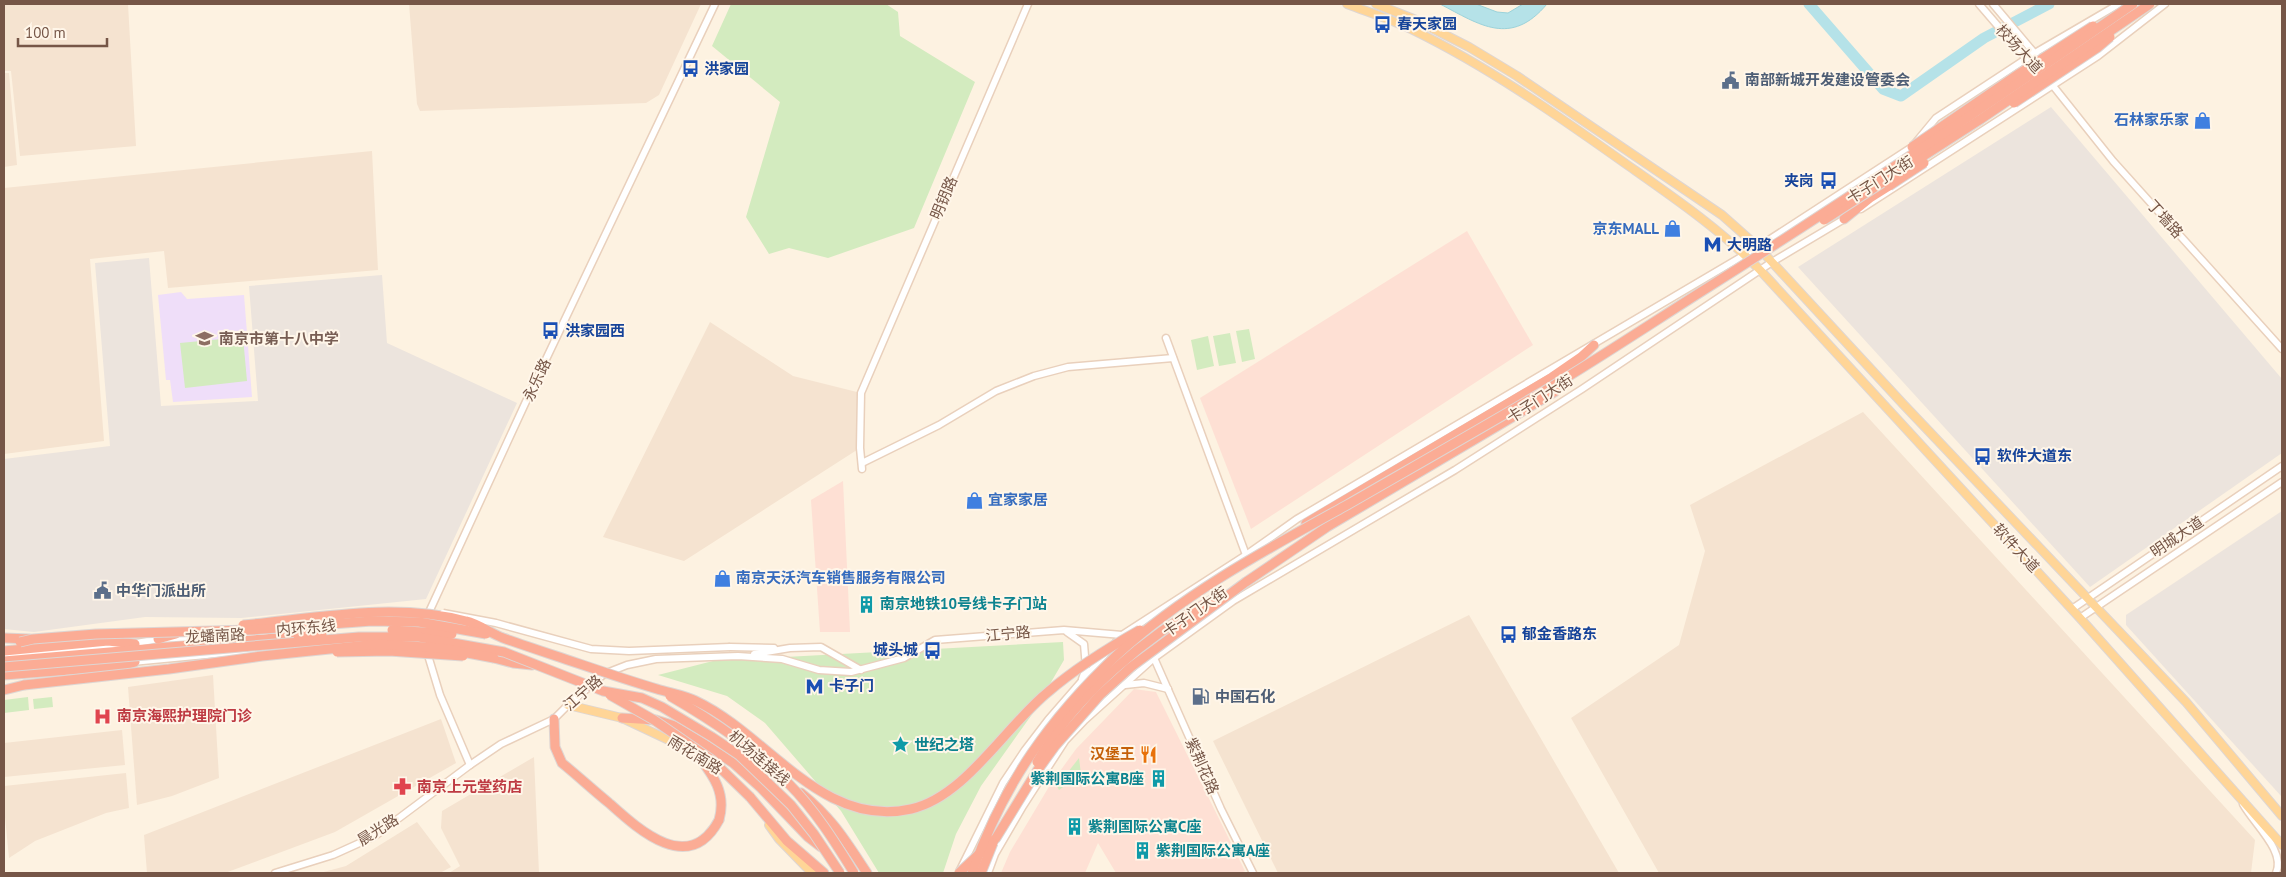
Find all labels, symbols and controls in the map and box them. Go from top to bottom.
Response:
bus stop icon: 春天家园 [1373,14,1393,34]
place label: 春天家园 [1397,14,1457,33]
scale bar [18,15,106,47]
street label: 校场大道 [1992,20,2047,77]
text: 100 m [25,23,66,42]
bus stop icon: 洪家园 [680,59,700,79]
place label: 洪家园 [704,59,749,78]
public building icon: 南部新城开发建设管委会 [1721,70,1741,90]
place label: 南部新城开发建设管委会 [1745,70,1910,89]
place label: 石林家乐家 [2114,110,2189,129]
shop icon: 石林家乐家 [2193,110,2213,130]
street label: 卡子门大街 [1843,152,1917,208]
place label: 夹岗 [1784,171,1814,190]
bus stop icon: 夹岗 [1818,171,1838,191]
street label: 明钥路 [926,173,961,222]
street label: 丁墙路 [2143,196,2187,242]
place label: 京东MALL [1593,219,1659,238]
shop icon: 京东MALL [1663,219,1683,239]
metro station icon: 大明路 [1703,235,1723,255]
place label: 大明路 [1727,235,1772,254]
bus stop icon: 洪家园西 [541,321,561,341]
place label: 洪家园西 [565,321,625,340]
school or university icon: 南京市第十八中学 [195,329,215,349]
place label: 南京市第十八中学 [219,329,339,348]
street label: 永乐路 [518,355,555,404]
street label: 卡子门大街 [1503,370,1576,427]
bus stop icon: 软件大道东 [1973,446,1993,466]
place label: 软件大道东 [1997,446,2072,465]
shop icon: 宜家家居 [964,490,984,510]
place label: 宜家家居 [988,490,1048,509]
street label: 明城大道 [2147,512,2207,561]
street label: 软件大道 [1989,519,2044,576]
shop icon: 南京天沃汽车销售服务有限公司 [712,568,732,588]
place label: 南京天沃汽车销售服务有限公司 [736,568,946,587]
public building icon: 中华门派出所 [92,581,112,601]
place label: 中华门派出所 [116,581,206,600]
street label: 卡子门大街 [1159,582,1231,641]
building icon: 南京地铁10号线卡子门站 [856,594,876,614]
place label: 南京地铁10号线卡子门站 [880,594,1047,613]
street label: 内环东线 [275,615,337,640]
street label: 江宁路 [985,622,1031,645]
street label: 龙蟠南路 [185,624,245,647]
bus stop icon: 郁金香路东 [1498,624,1518,644]
place label: 郁金香路东 [1521,624,1597,643]
place label: 城头城 [873,640,918,659]
bus stop icon: 城头城 [922,640,942,660]
street label: 江宁路 [559,671,606,715]
metro station icon: 卡子门 [805,676,825,696]
place label: 卡子门 [829,676,874,695]
fuel station icon: 中国石化 [1191,687,1211,707]
place label: 中国石化 [1215,687,1275,706]
hospital icon: 南京海熙护理院门诊 [93,706,113,726]
place label: 南京海熙护理院门诊 [117,706,253,725]
street label: 机场连接线 [725,726,794,789]
street label: 雨花南路 [665,731,726,778]
place icon: 世纪之塔 [890,735,910,755]
place label: 世纪之塔 [914,735,974,754]
street label: 紫荆花路 [1182,735,1223,797]
place label: 汉堡王 [1090,744,1135,763]
restaurant icon: 汉堡王 [1139,744,1159,764]
place label: 紫荆国际公寓B座 [1030,769,1144,788]
building icon: 紫荆国际公寓B座 [1148,769,1168,789]
pharmacy icon: 南京上元堂药店 [393,777,413,797]
place label: 南京上元堂药店 [417,777,522,796]
street label: 晨光路 [354,810,402,850]
building icon: 紫荆国际公寓C座 [1064,817,1084,837]
place label: 紫荆国际公寓C座 [1088,817,1201,836]
building icon: 紫荆国际公寓A座 [1132,841,1152,861]
place label: 紫荆国际公寓A座 [1156,841,1270,860]

